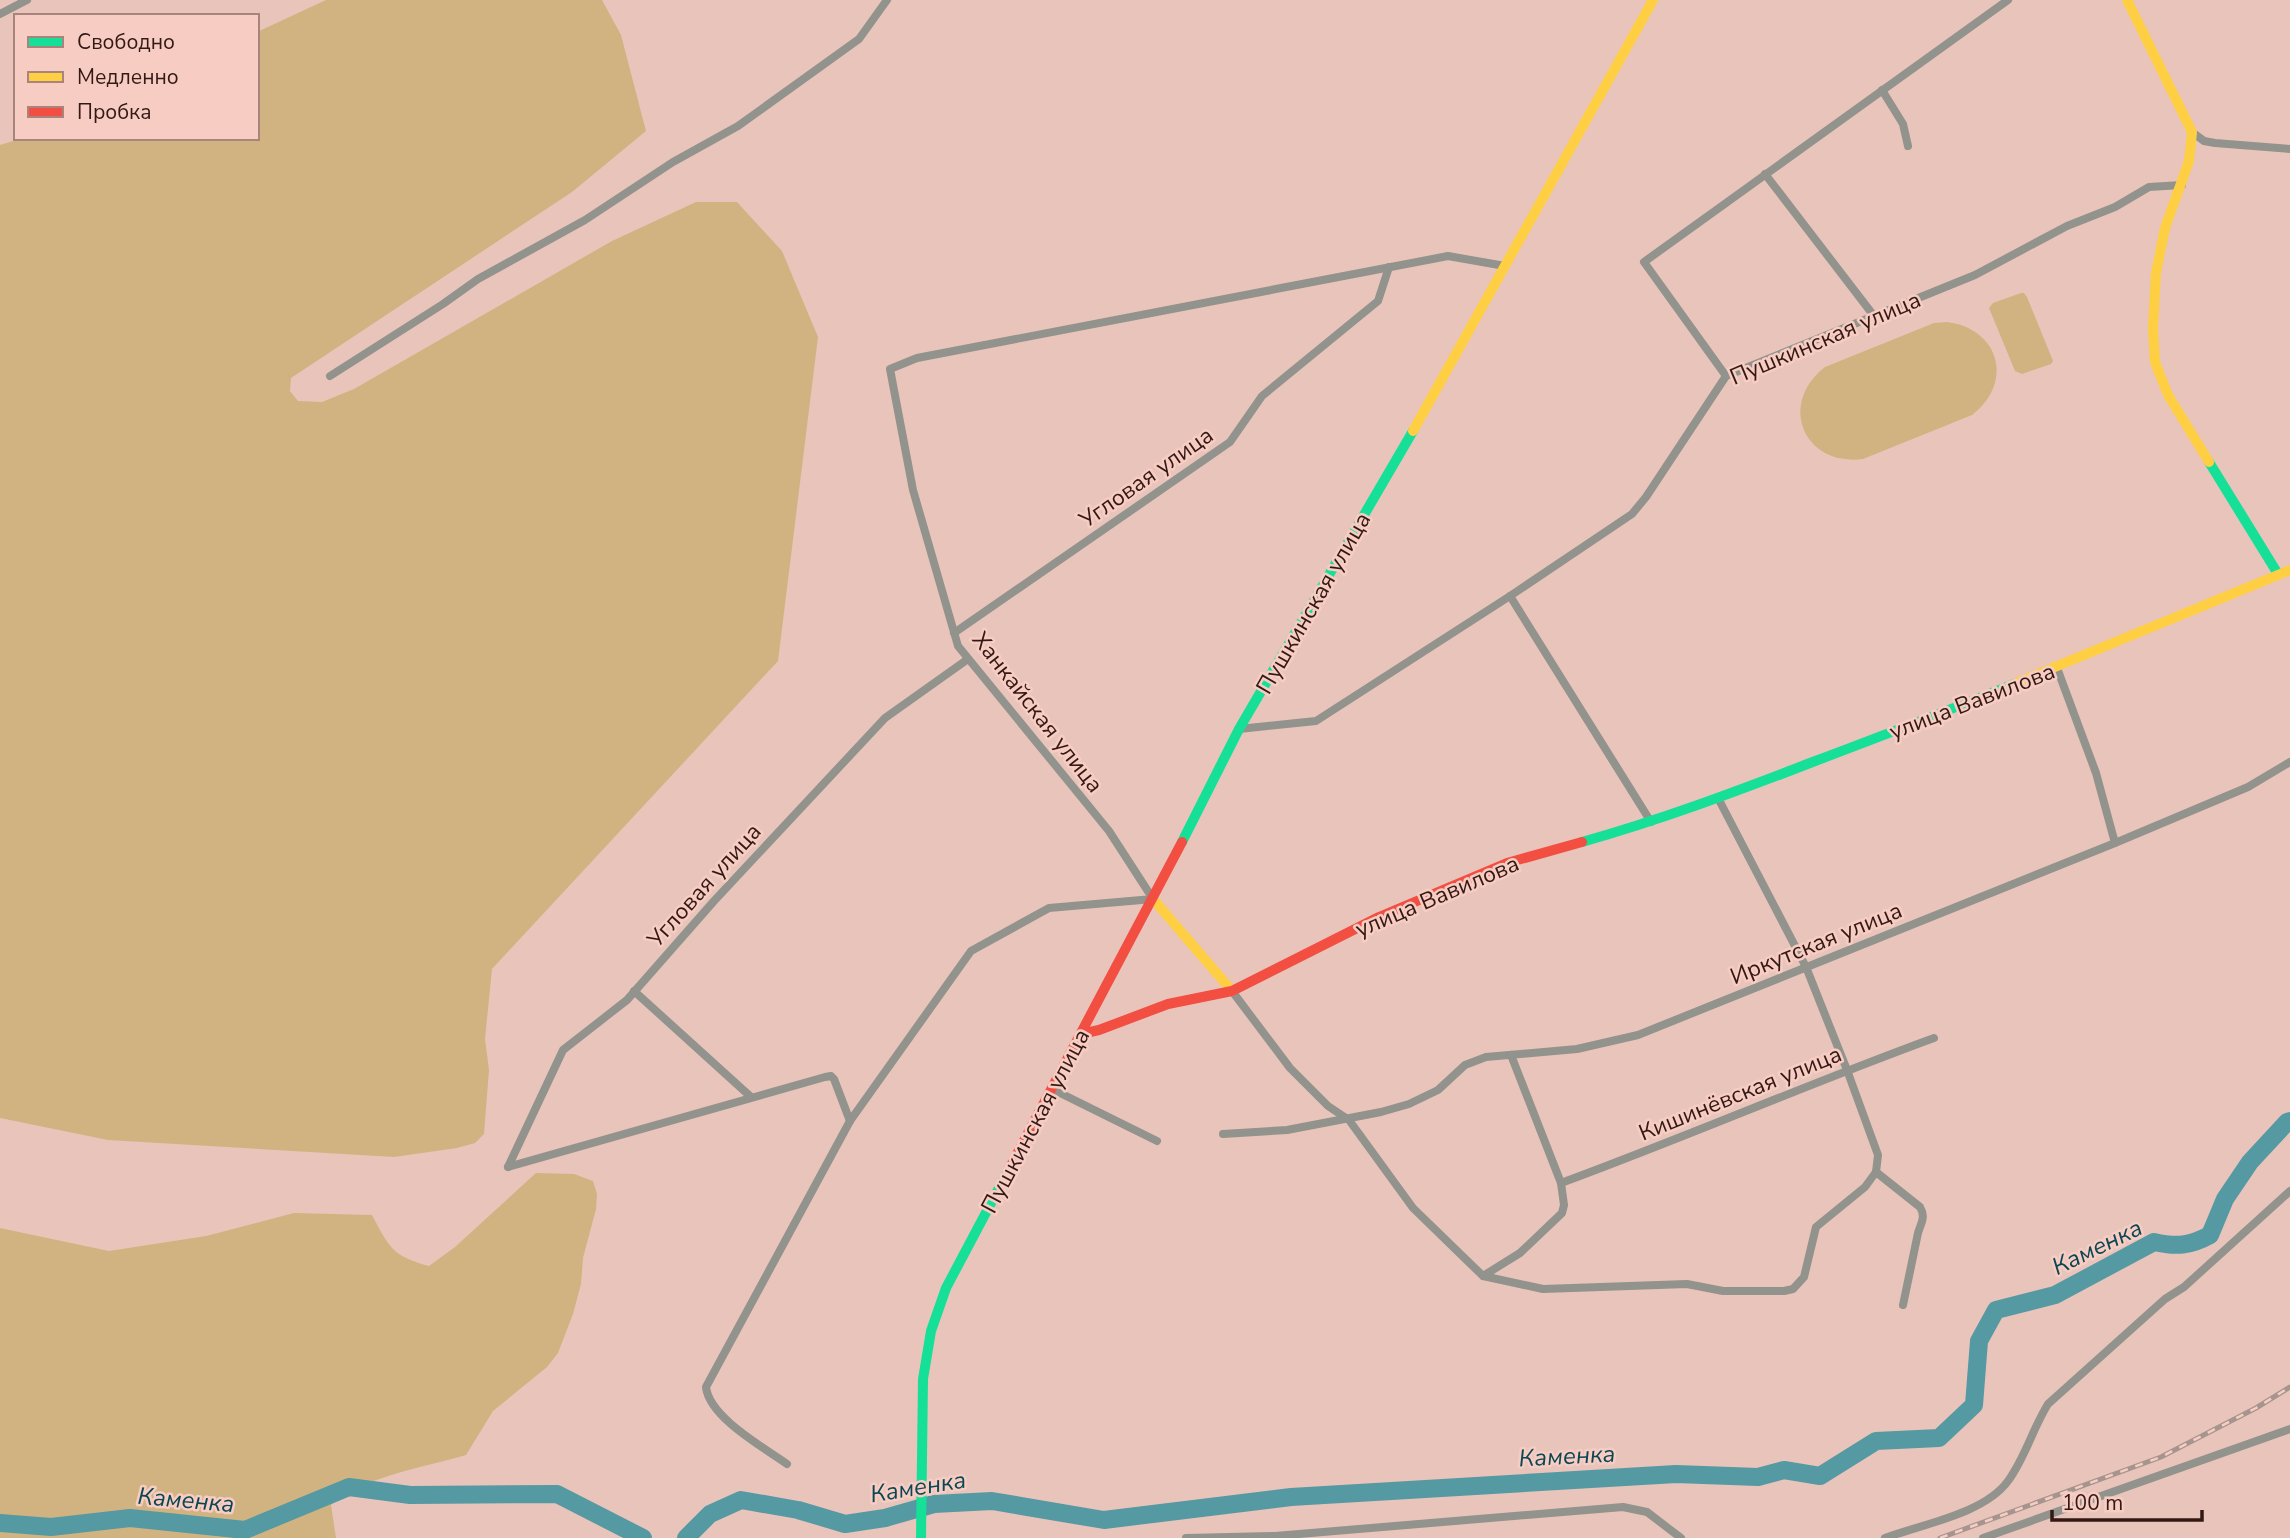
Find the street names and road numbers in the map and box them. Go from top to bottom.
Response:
street label: Пушкинская улица [1725,284,1925,393]
street label: Угловая улица [1072,420,1219,536]
street label: Пушкинская улица [1249,507,1378,700]
street label: Ханкайская улица [965,625,1110,799]
street label: улица Вавилова [1885,656,2060,747]
street label: Угловая улица [640,817,768,955]
street label: улица Вавилова [1350,848,1524,945]
street label: Иркутская улица [1726,895,1907,992]
street label: Пушкинская улица [974,1024,1097,1219]
street label: Кишинёвская улица [1634,1039,1846,1148]

